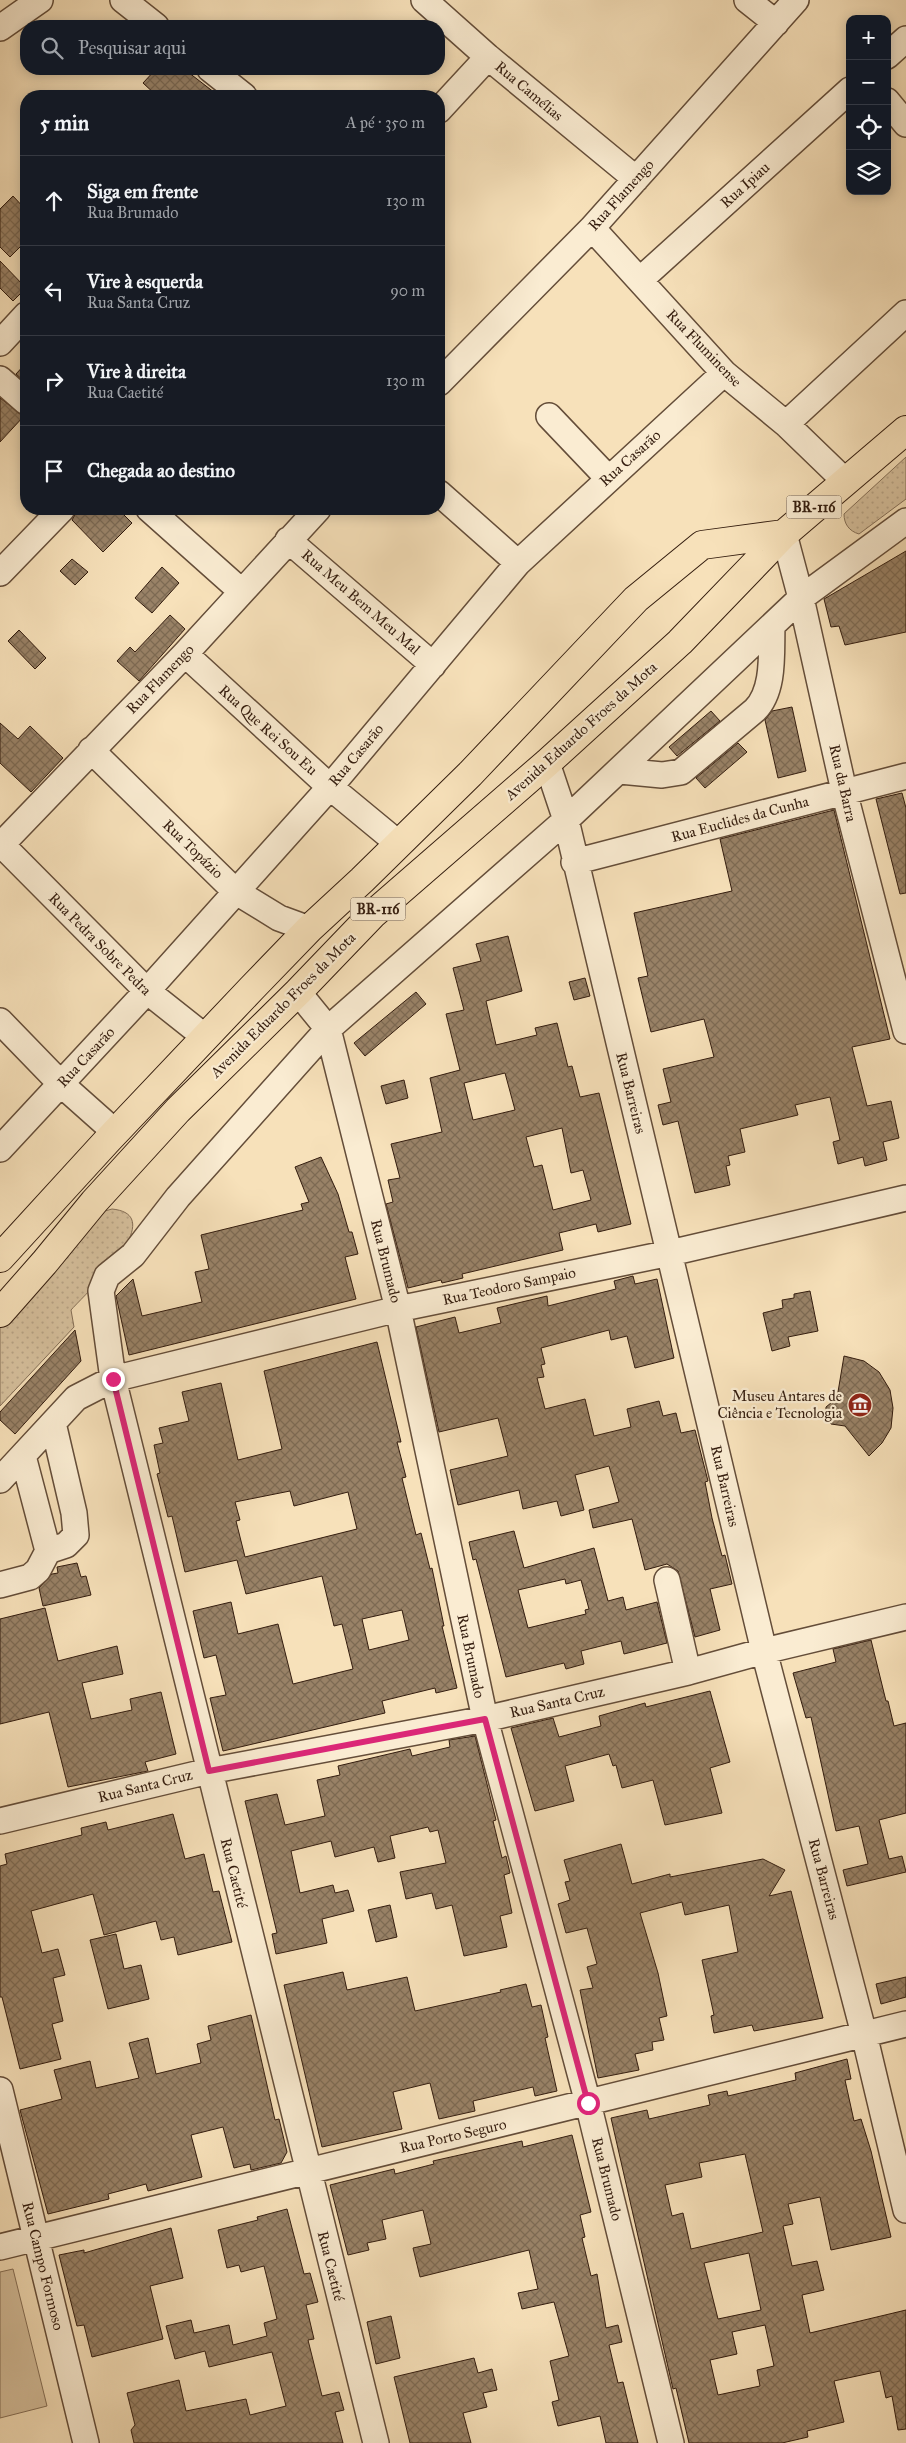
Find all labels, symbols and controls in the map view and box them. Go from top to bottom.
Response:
map controls [846,15,891,195]
button: + [846,15,891,60]
search box [20,20,445,75]
icon: search [38,34,66,62]
text: Pesquisar aqui [78,36,186,59]
street label: Rua Camélias [491,57,567,125]
button: − [846,60,891,105]
button: locate [846,105,891,150]
text: 5 min [40,110,89,136]
text: A pé · 350 m [346,113,425,132]
button: layers [846,150,891,195]
street label: Rua Flamengo [584,155,658,234]
street label: Rua Ipiau [717,158,773,212]
text: Siga em frente [87,180,198,203]
icon: ahead [40,187,68,215]
text: 130 m [386,191,425,210]
text: Rua Brumado [87,203,178,222]
text: Vire à esquerda [87,270,203,293]
icon: left [40,277,68,305]
text: 90 m [390,281,425,300]
text: Rua Santa Cruz [87,293,190,312]
street label: Rua Fluminense [663,306,745,390]
text: Vire à direita [87,360,186,383]
icon: right [40,367,68,395]
text: 130 m [386,371,425,390]
text: Rua Caetité [87,383,163,402]
street label: Rua Casarão [596,426,664,490]
icon: arrive [40,457,68,485]
text: Chegada ao destino [87,459,235,482]
road number: BR-116 [786,496,842,518]
street label: Rua Meu Bem Meu Mal [298,546,425,659]
street label: Rua Flamengo [122,640,198,718]
street label: Avenida Eduardo Froes da Mota [501,658,661,805]
street label: Rua Que Rei Sou Eu [215,681,321,779]
street label: Rua Casarão [325,720,388,790]
street label: Rua da Barra [825,743,861,824]
street label: Rua Euclides da Cunha [669,792,811,846]
street label: Rua Topázio [159,816,227,883]
street label: Rua Pedra Sobre Pedra [45,889,155,999]
road number: BR-116 [350,898,406,921]
street label: Avenida Eduardo Froes da Mota [206,928,360,1082]
street label: Rua Casarão [54,1023,119,1091]
street label: Rua Barreiras [612,1050,650,1136]
street label: Rua Brumado [367,1217,405,1305]
street label: Rua Teodoro Sampaio [441,1263,578,1309]
route end [102,1368,125,1391]
place label: Museu Antares de Ciência e Tecnologia [717,1387,843,1422]
museum icon: Museu Antares de Ciência e Tecnologia [847,1392,873,1418]
street label: Rua Barreiras [707,1443,743,1529]
street label: Rua Brumado [453,1612,489,1700]
street label: Rua Santa Cruz [508,1682,606,1722]
street label: Rua Santa Cruz [96,1766,194,1806]
street label: Rua Caetité [217,1836,252,1911]
street label: Rua Barreiras [805,1836,843,1922]
route start [577,2092,600,2115]
street label: Rua Porto Seguro [398,2115,508,2157]
street label: Rua Brumado [588,2135,626,2223]
street label: Rua Campo Formoso [18,2200,68,2332]
street label: Rua Caetité [314,2229,349,2304]

